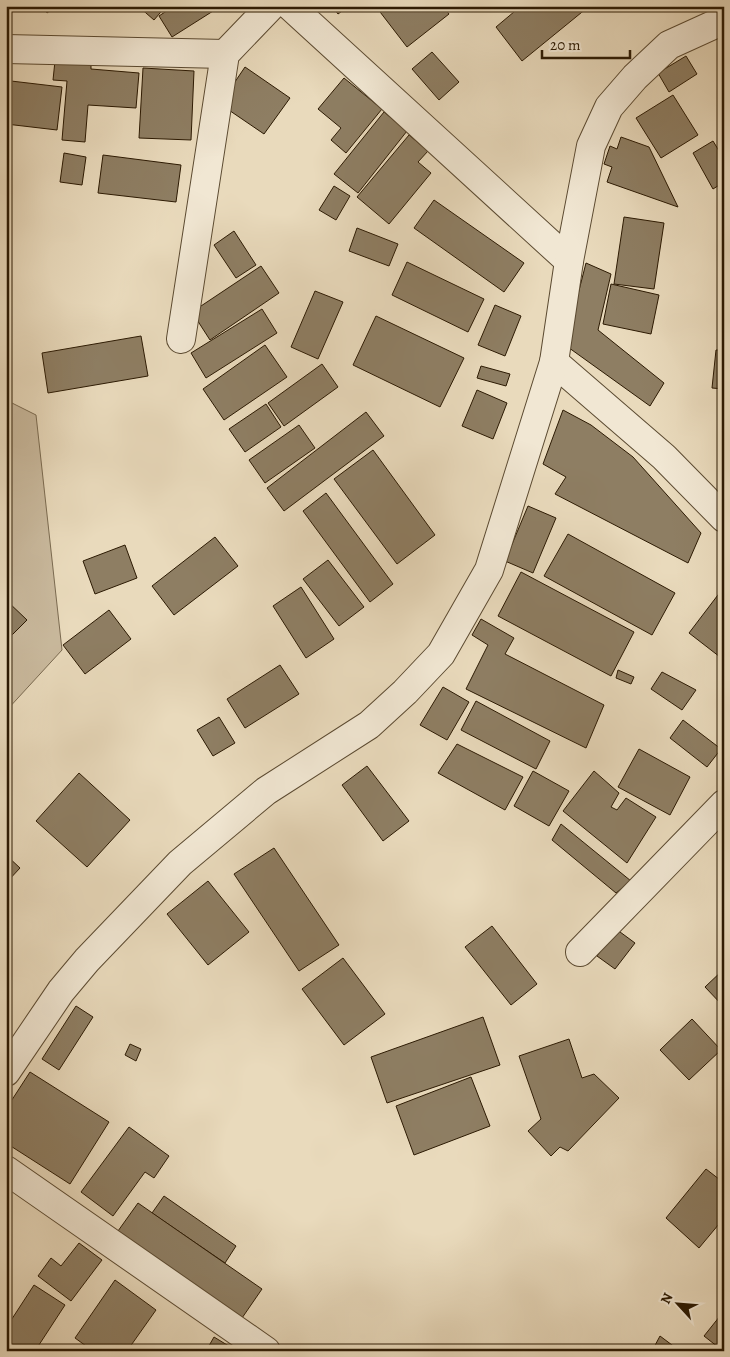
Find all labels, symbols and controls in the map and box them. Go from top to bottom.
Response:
scale bar [542,28,630,60]
text: 20 m [550,35,581,55]
north arrow [652,1280,702,1330]
text: N [656,1290,678,1307]

